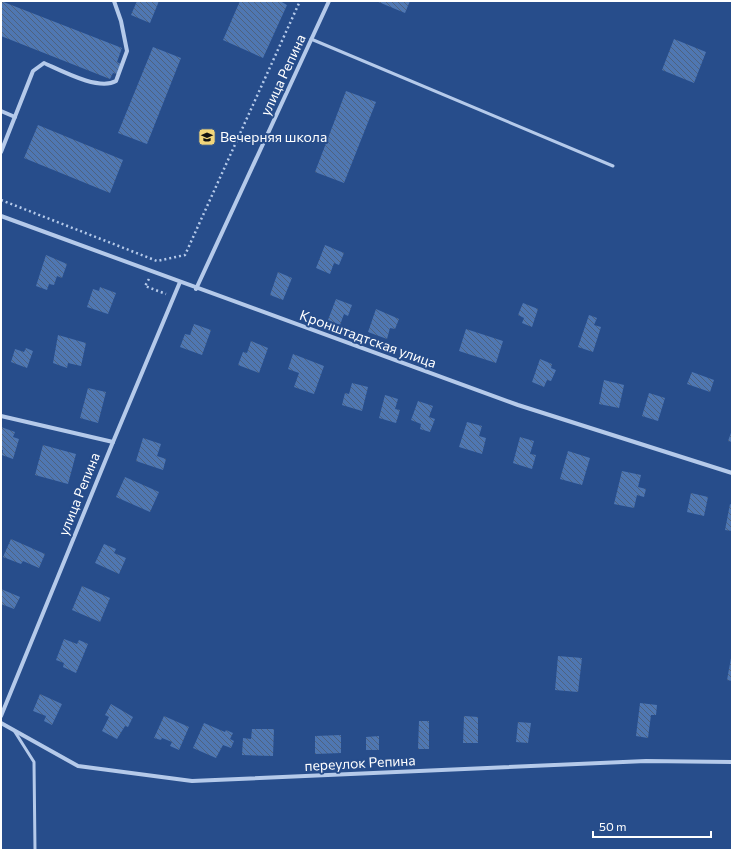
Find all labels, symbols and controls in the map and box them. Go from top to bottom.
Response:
street label: улица Репина [256,31,309,118]
school or university icon: Вечерняя школа [197,127,217,147]
place label: Вечерняя школа [220,128,327,145]
street label: Кронштадтская улица [298,306,439,371]
street label: улица Репина [54,450,103,538]
street label: переулок Репина [304,751,416,774]
scale bar [593,813,711,839]
text: 50 m [599,819,627,833]

